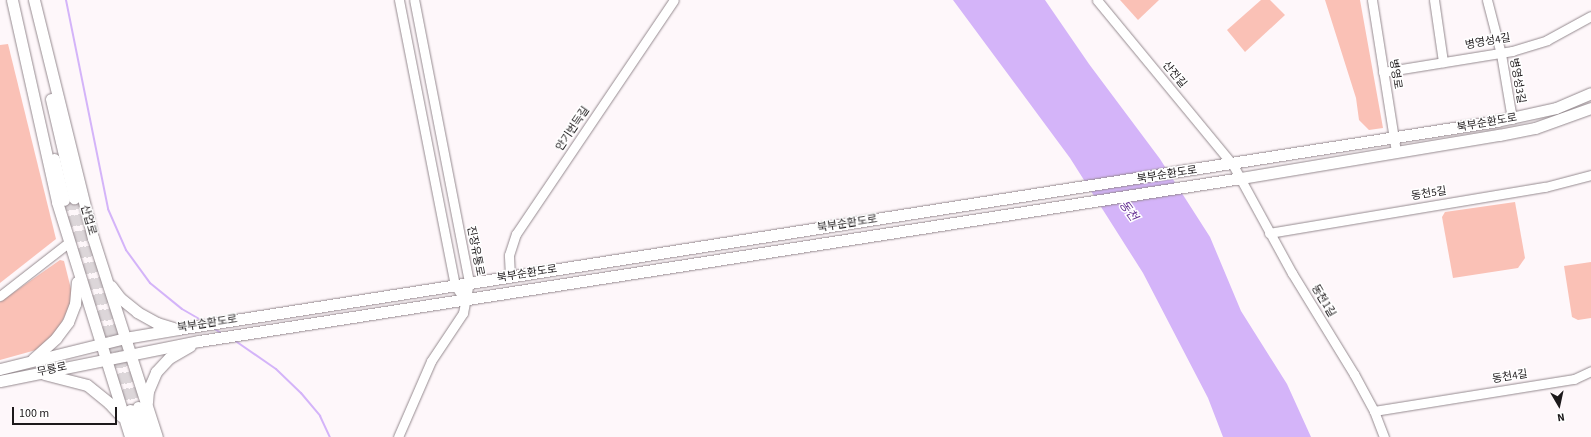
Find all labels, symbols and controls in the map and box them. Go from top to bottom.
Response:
street label: 병영성4길 [1464,32,1512,52]
street label: 병영성3길 [1507,57,1527,105]
street label: 병영로 [1386,58,1404,90]
street label: 산전길 [1159,59,1189,91]
street label: 안기번득길 [553,104,593,154]
street label: 북부순환도로 [1456,111,1518,135]
street label: 북부순환도로 [1136,164,1198,186]
street label: 동천5길 [1410,185,1448,203]
water label: 동천 [1116,198,1140,224]
street label: 산업로 [77,204,99,236]
street label: 북부순환도로 [816,213,878,235]
street label: 진장유통로 [464,225,486,277]
street label: 북부순환도로 [496,263,558,285]
street label: 동천1길 [1308,282,1338,320]
street label: 북부순환도로 [176,313,238,335]
street label: 무룡로 [36,360,68,380]
street label: 동천4길 [1491,368,1529,386]
north arrow [1539,385,1579,425]
scale bar [14,399,119,425]
text: 100 m [19,405,49,422]
text: N [1556,409,1566,425]

